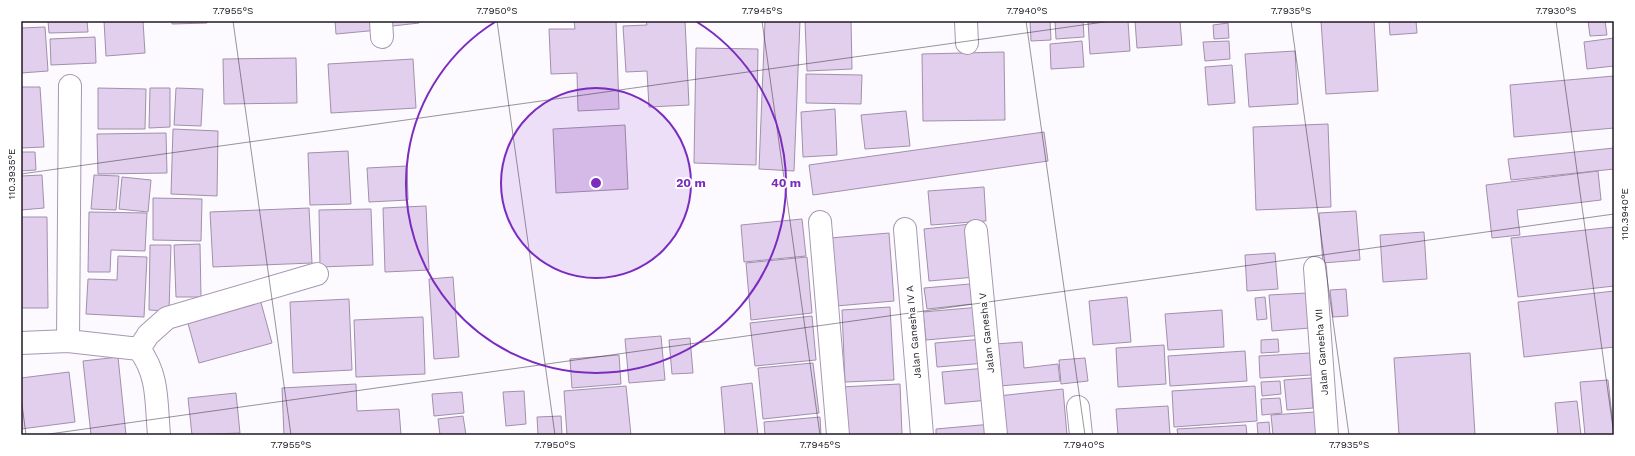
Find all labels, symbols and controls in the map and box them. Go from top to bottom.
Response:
text: 7.7955°S [213,5,253,16]
text: 7.7950°S [476,5,518,16]
text: 7.7945°S [741,5,783,16]
text: 7.7940°S [1006,5,1048,16]
text: 7.7935°S [1271,5,1311,16]
text: 7.7930°S [1535,5,1577,16]
text: 110.3935°E [6,149,17,199]
centre of rings [589,176,603,190]
text: 20 m [676,176,706,190]
text: 40 m [771,176,801,190]
text: 110.3940°E [1619,188,1630,240]
street label: Jalan Ganesha IV A [904,285,923,379]
street label: Jalan Ganesha V [977,292,996,374]
street label: Jalan Ganesha VII [1313,308,1330,396]
text: 7.7955°S [271,439,311,450]
text: 7.7950°S [534,439,576,450]
text: 7.7945°S [799,439,841,450]
text: 7.7940°S [1063,439,1105,450]
text: 7.7935°S [1329,439,1369,450]

